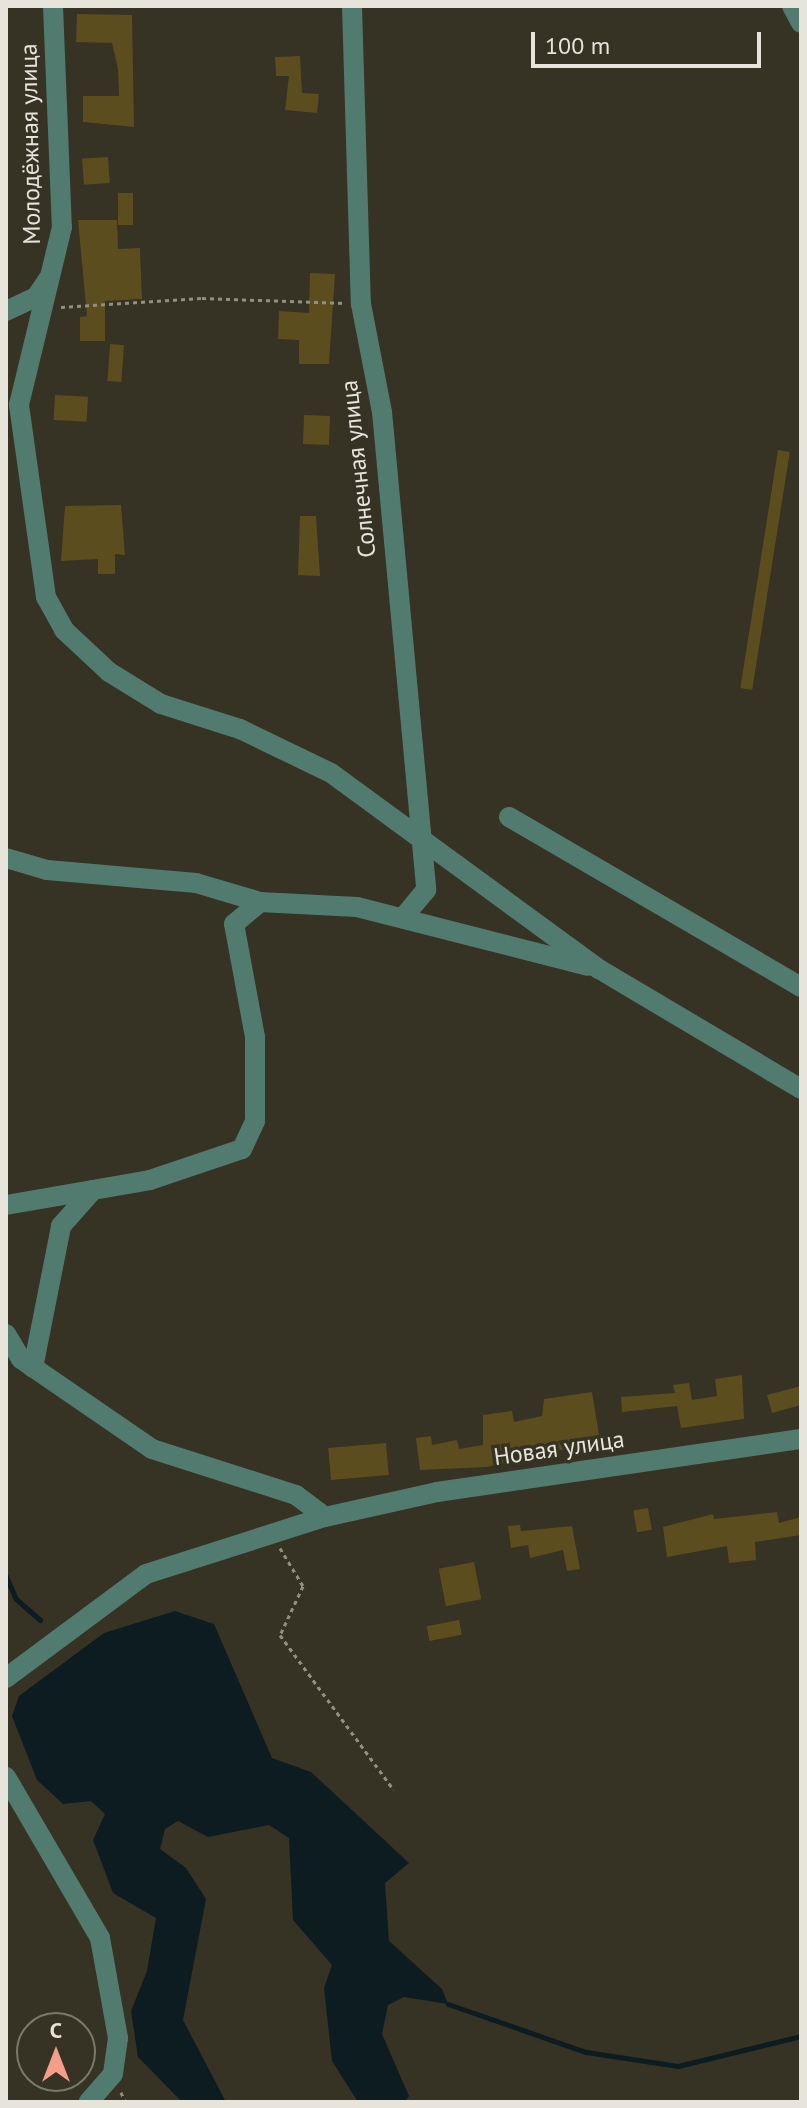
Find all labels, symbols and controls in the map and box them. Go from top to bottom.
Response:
scale bar [535,16,765,66]
text: 100 m [545,30,610,61]
street label: Молодёжная улица [14,43,46,245]
street label: Солнечная улица [334,379,382,559]
street label: Новая улица [492,1425,626,1471]
north arrow [16,2012,96,2092]
text: С [50,2016,62,2044]

